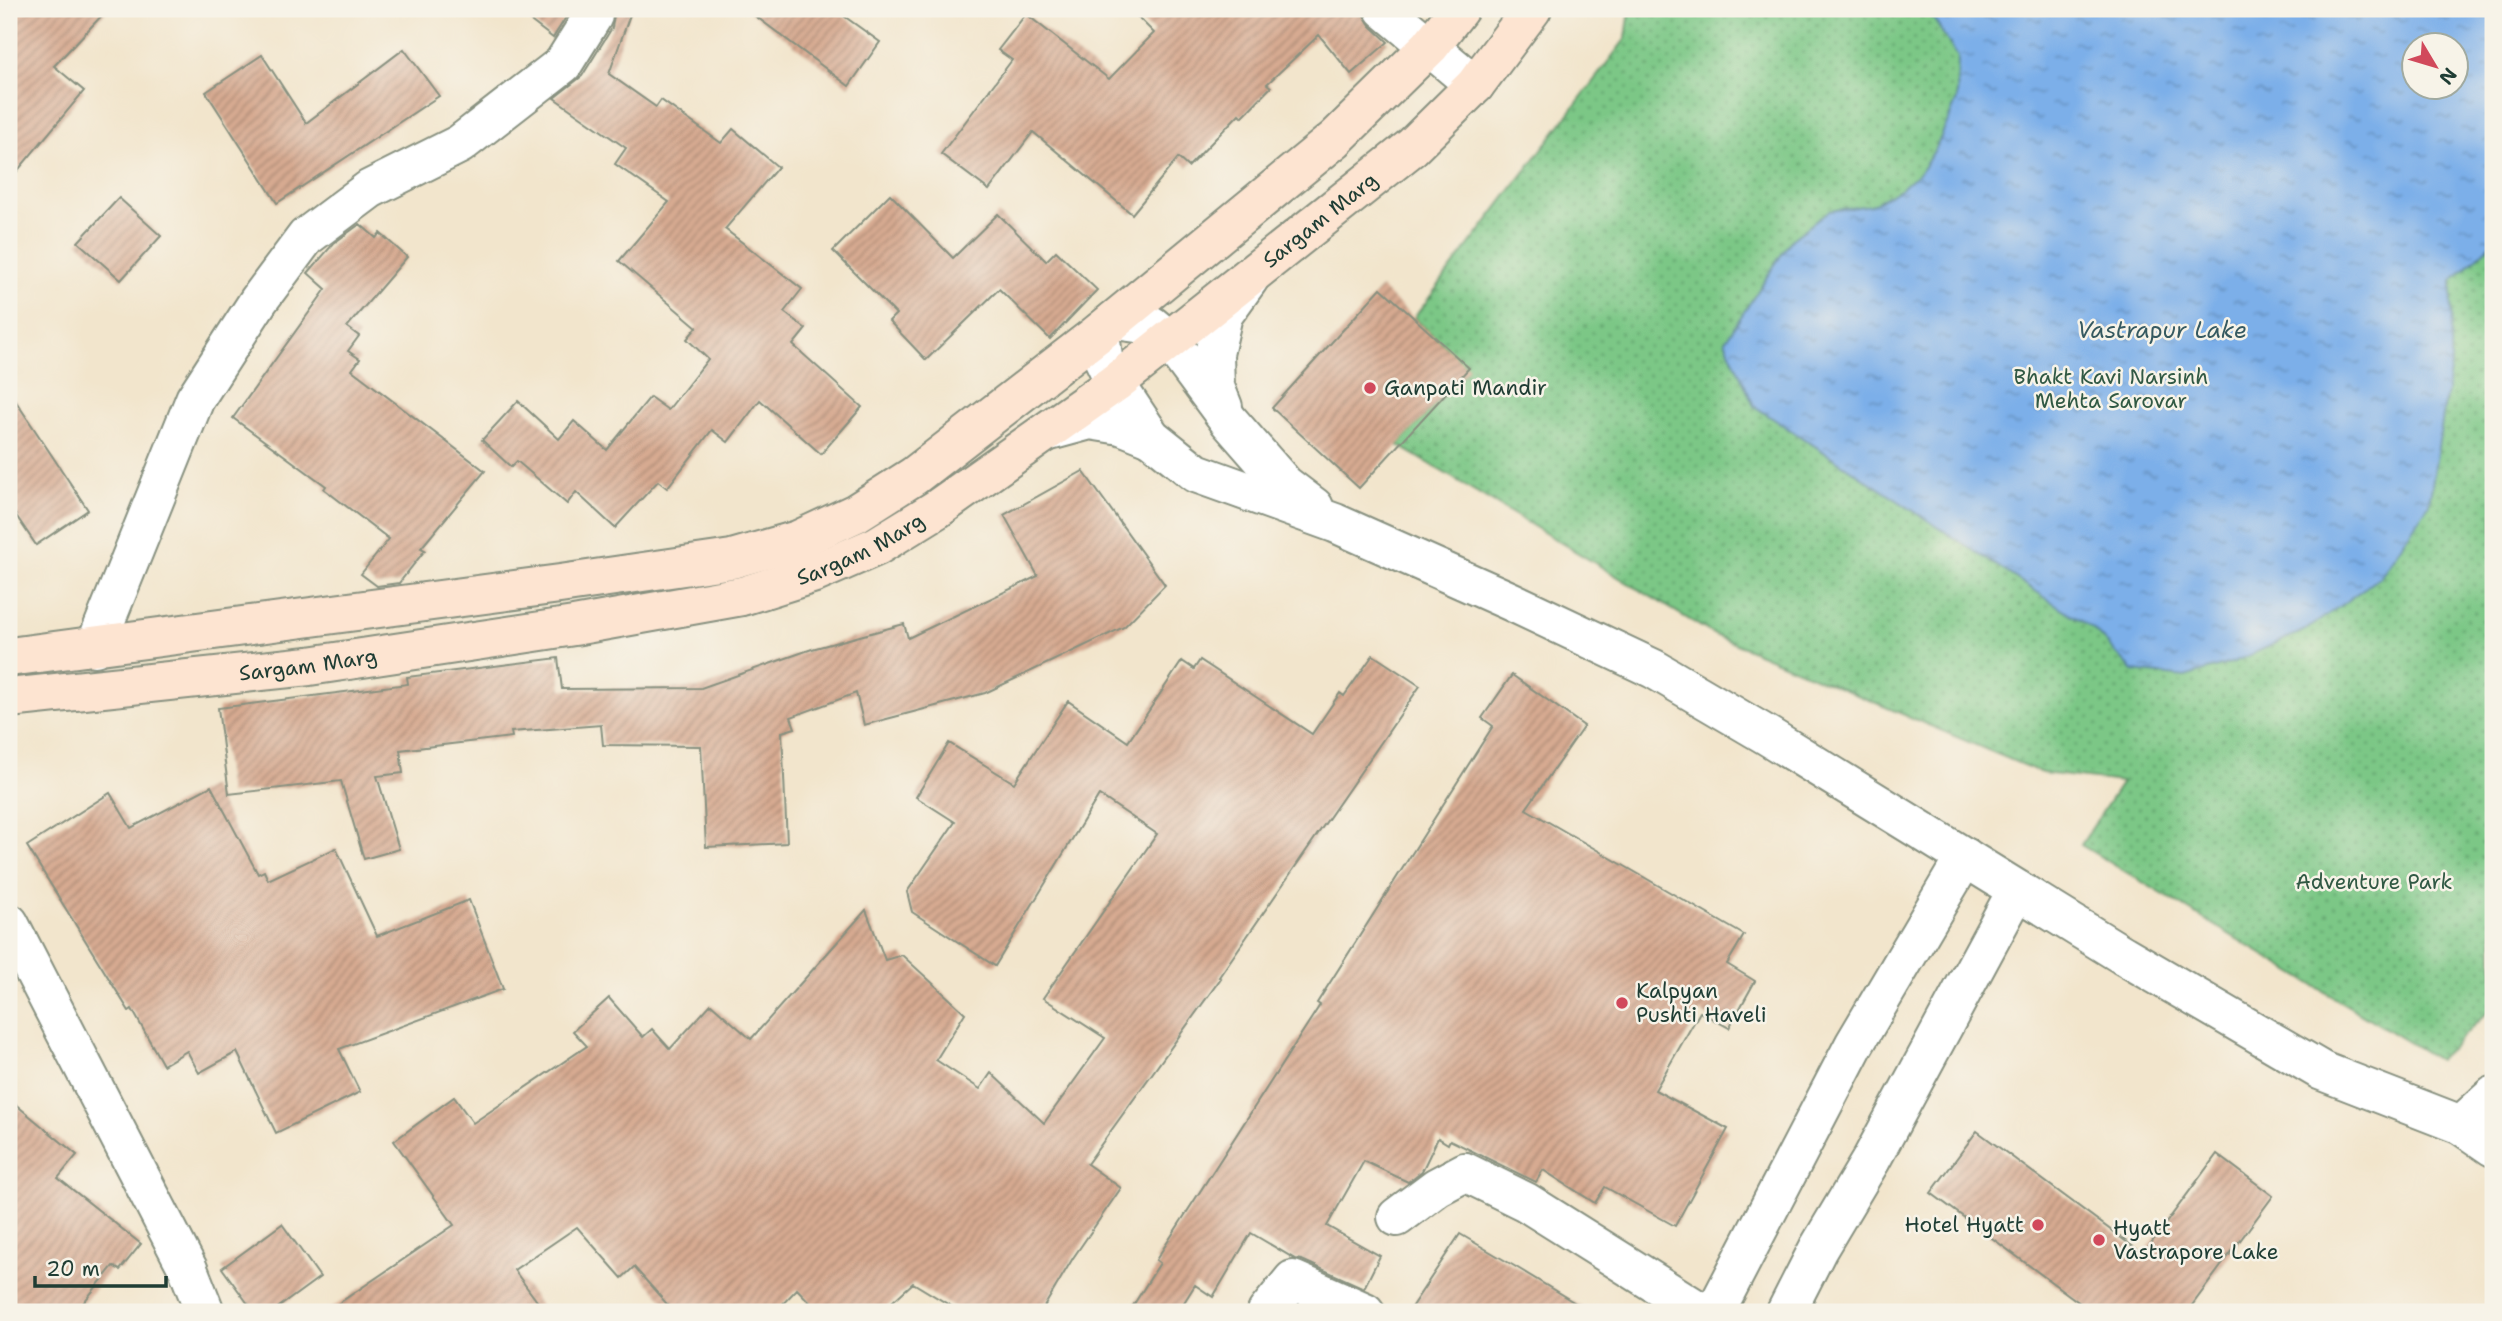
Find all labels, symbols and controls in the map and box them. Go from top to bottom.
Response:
north arrow [2400,32,2470,102]
text: N [2434,63,2462,90]
street label: Sargam Marg [1257,166,1383,274]
water label: Vastrapur Lake [2077,315,2247,345]
park label: Bhakt Kavi Narsinh Mehta Sarovar [2014,363,2208,415]
place label: Ganpati Mandir [1384,374,1547,402]
marker: Ganpati Mandir [1362,380,1378,396]
street label: Sargam Marg [793,506,929,592]
street label: Sargam Marg [238,642,379,687]
park label: Adventure Park [2295,868,2453,896]
place label: Kalpyan Pushti Haveli [1636,977,1767,1029]
marker: Kalpyan Pushti Haveli [1614,995,1630,1011]
place label: Hotel Hyatt [1904,1211,2024,1239]
place label: Hyatt Vastrapore Lake [2113,1214,2279,1266]
marker: Hotel Hyatt [2030,1217,2046,1233]
marker: Hyatt Vastrapore Lake [2091,1232,2107,1248]
scale bar [35,1244,166,1288]
text: 20 m [46,1255,100,1283]

